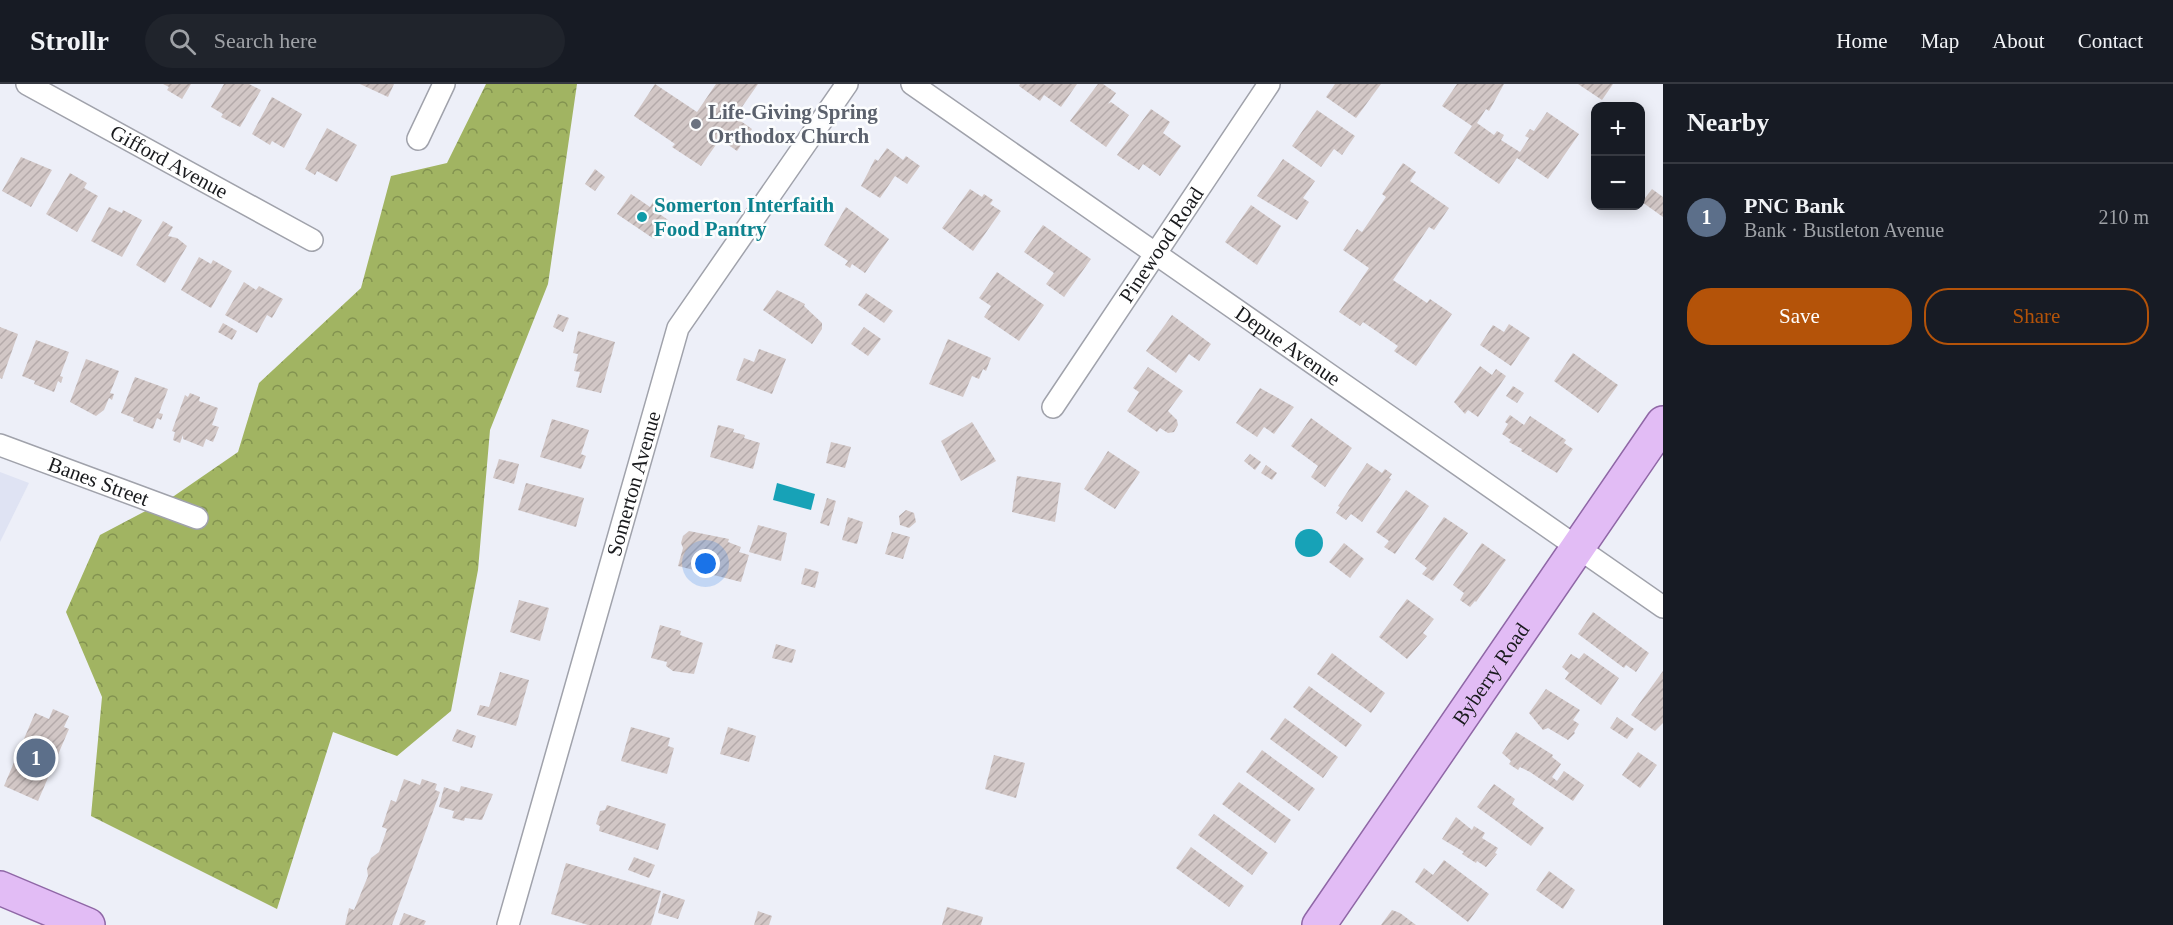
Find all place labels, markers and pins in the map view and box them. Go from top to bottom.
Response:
place label: Life-Giving Spring Orthodox Church [708,100,878,148]
marker: Life-Giving Spring Orthodox Church [689,117,703,131]
place label: Somerton Interfaith Food Pantry [654,193,835,241]
marker: Somerton Interfaith Food Pantry [635,210,649,224]
pin: 1 [16,736,56,780]

